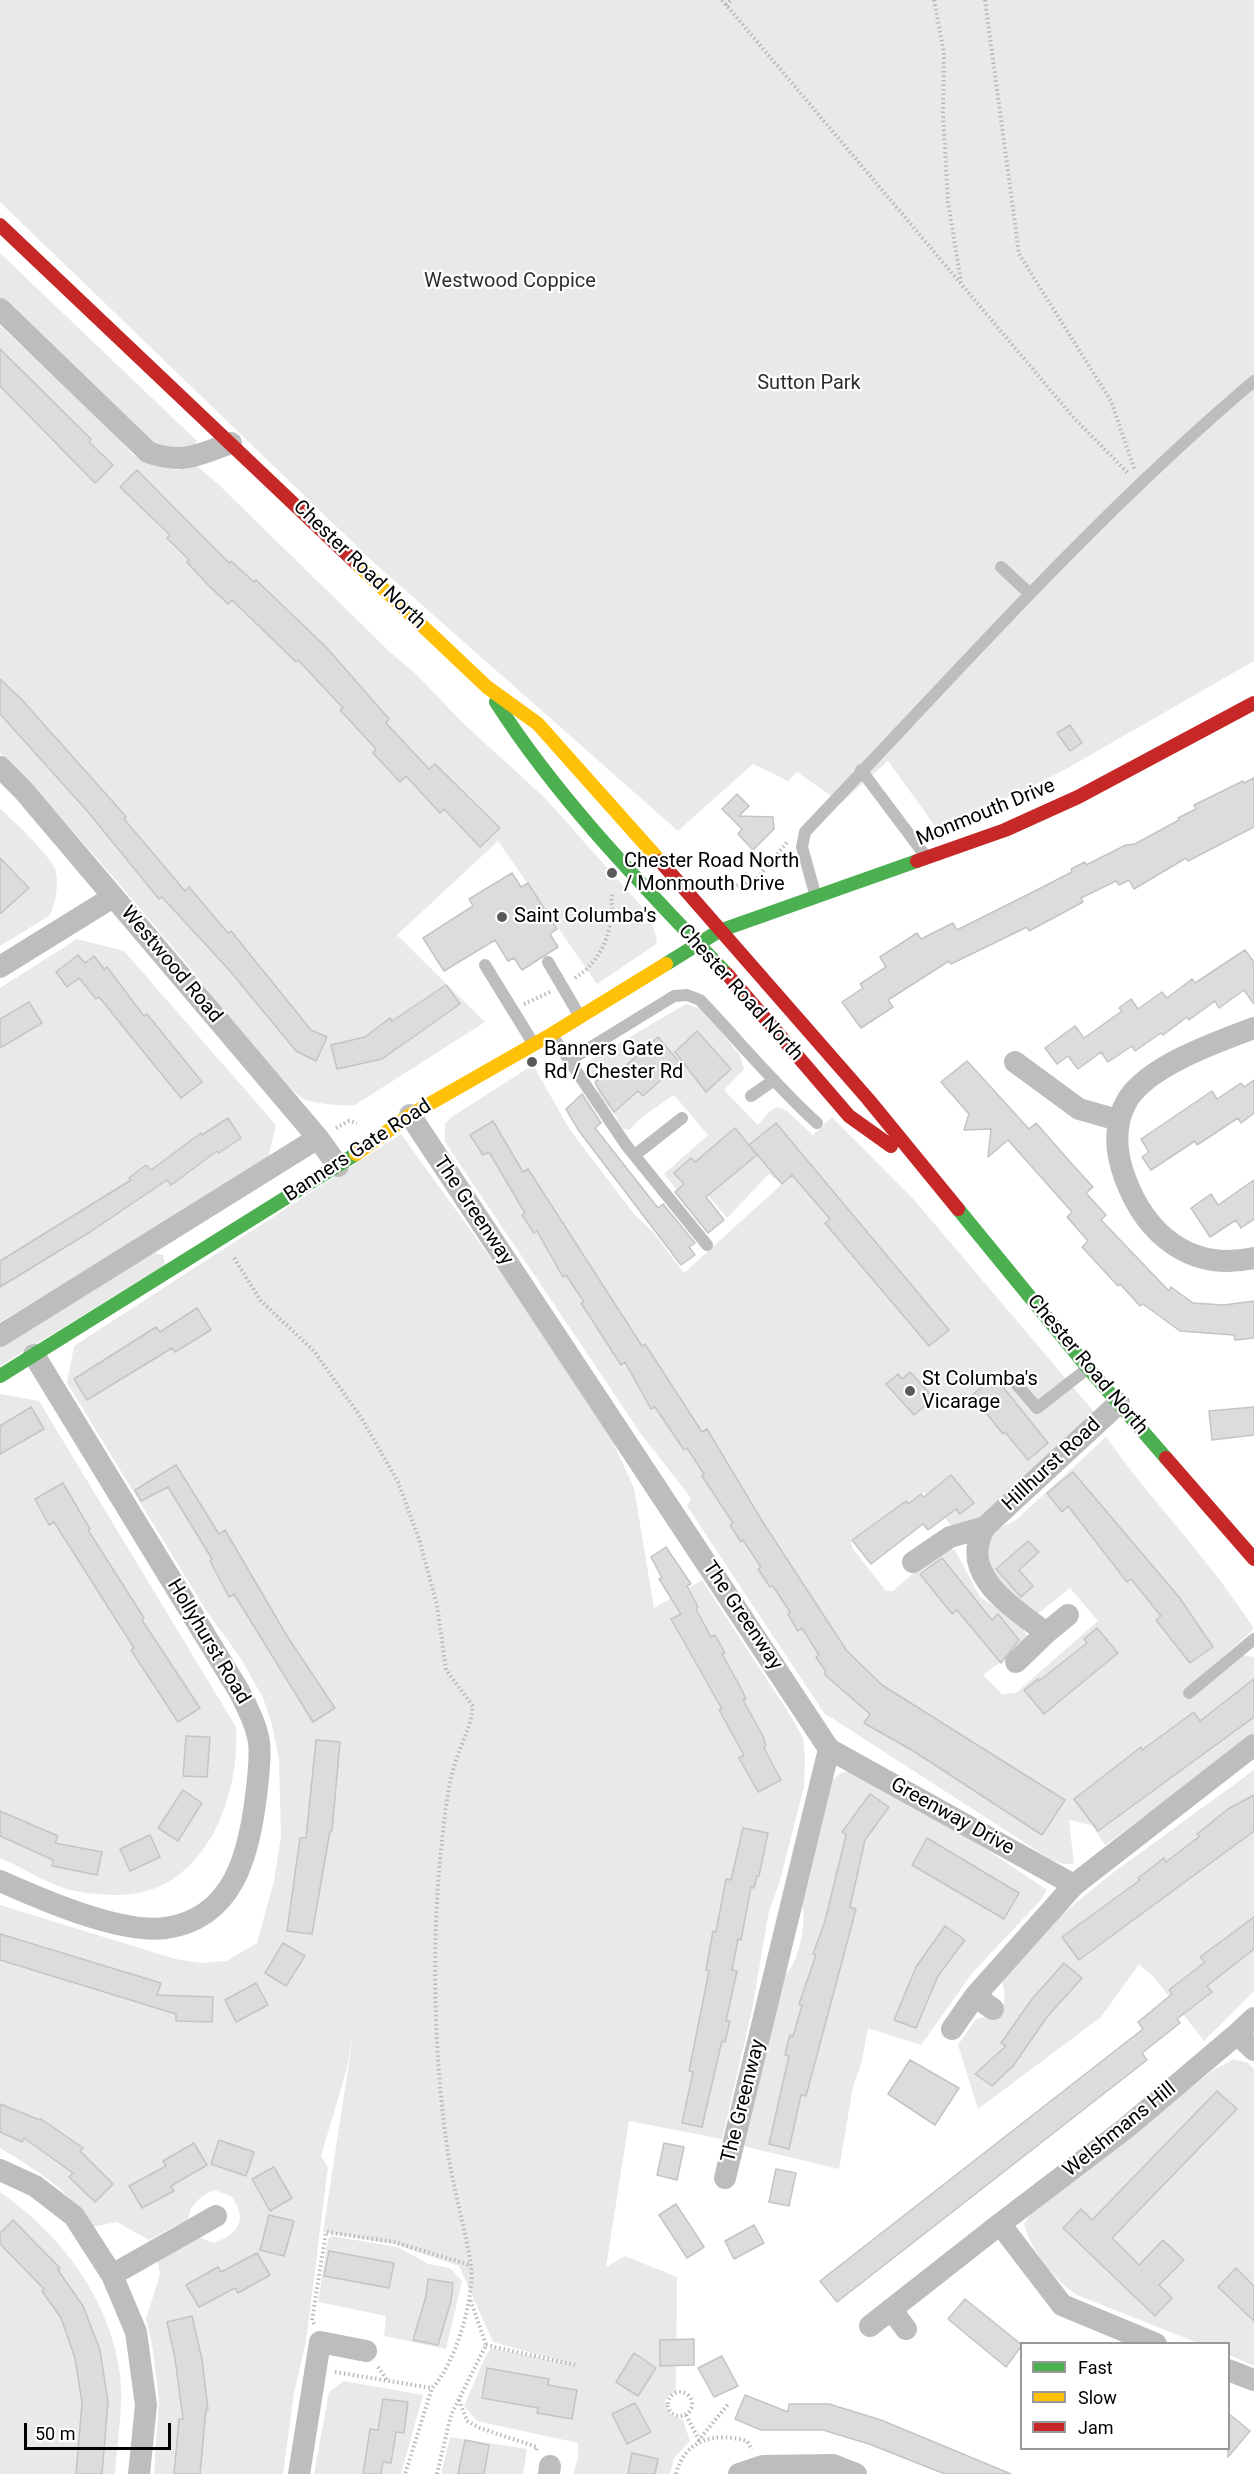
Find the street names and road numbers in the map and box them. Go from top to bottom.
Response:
street label: Chester Road North [288,496,430,634]
street label: Monmouth Drive [913,774,1059,852]
street label: Westwood Road [115,902,227,1028]
street label: Chester Road North [672,920,808,1066]
street label: Banners Gate Road [280,1094,436,1208]
street label: The Greenway [428,1152,518,1270]
street label: Chester Road North [1022,1290,1152,1440]
street label: Hillhurst Road [998,1413,1106,1517]
street label: The Greenway [697,1557,787,1675]
street label: Hollyhurst Road [161,1575,255,1709]
street label: Greenway Drive [886,1773,1018,1861]
street label: The Greenway [717,2037,771,2165]
street label: Welshmans Hill [1059,2077,1181,2183]

